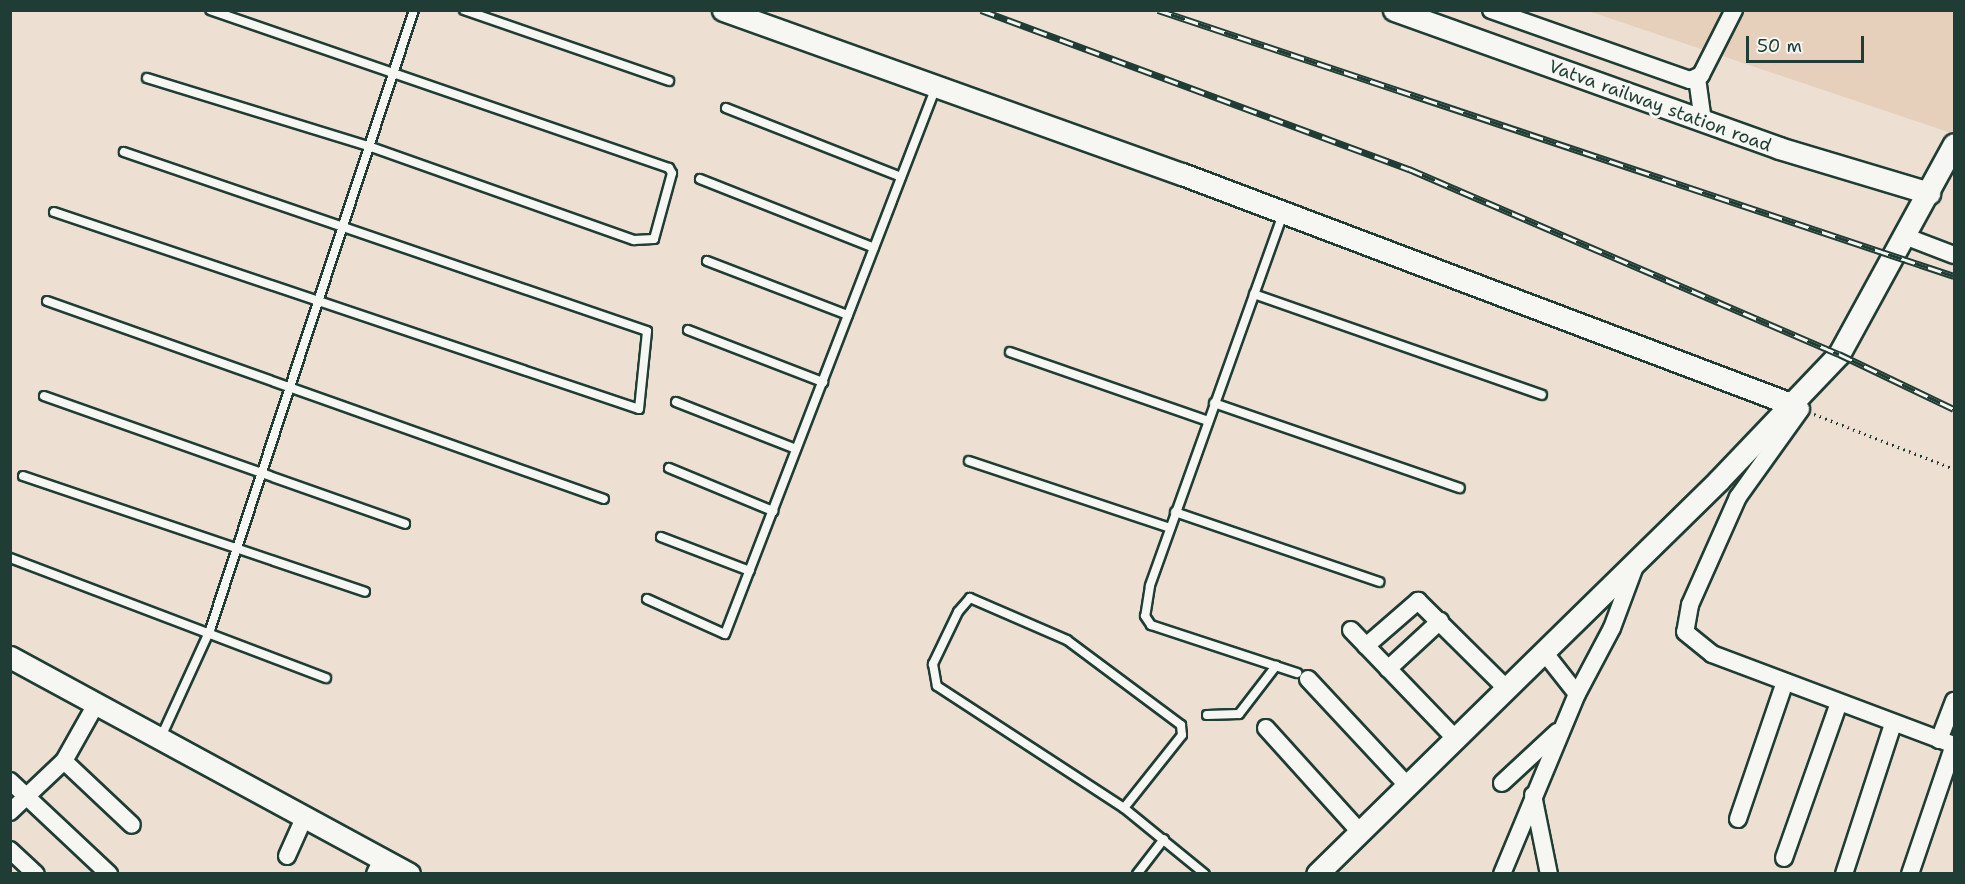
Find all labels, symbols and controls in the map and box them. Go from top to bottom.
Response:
scale bar [1749,24,1868,62]
text: 50 m [1757,34,1802,58]
street label: Vatva railway station road [1546,56,1774,156]

